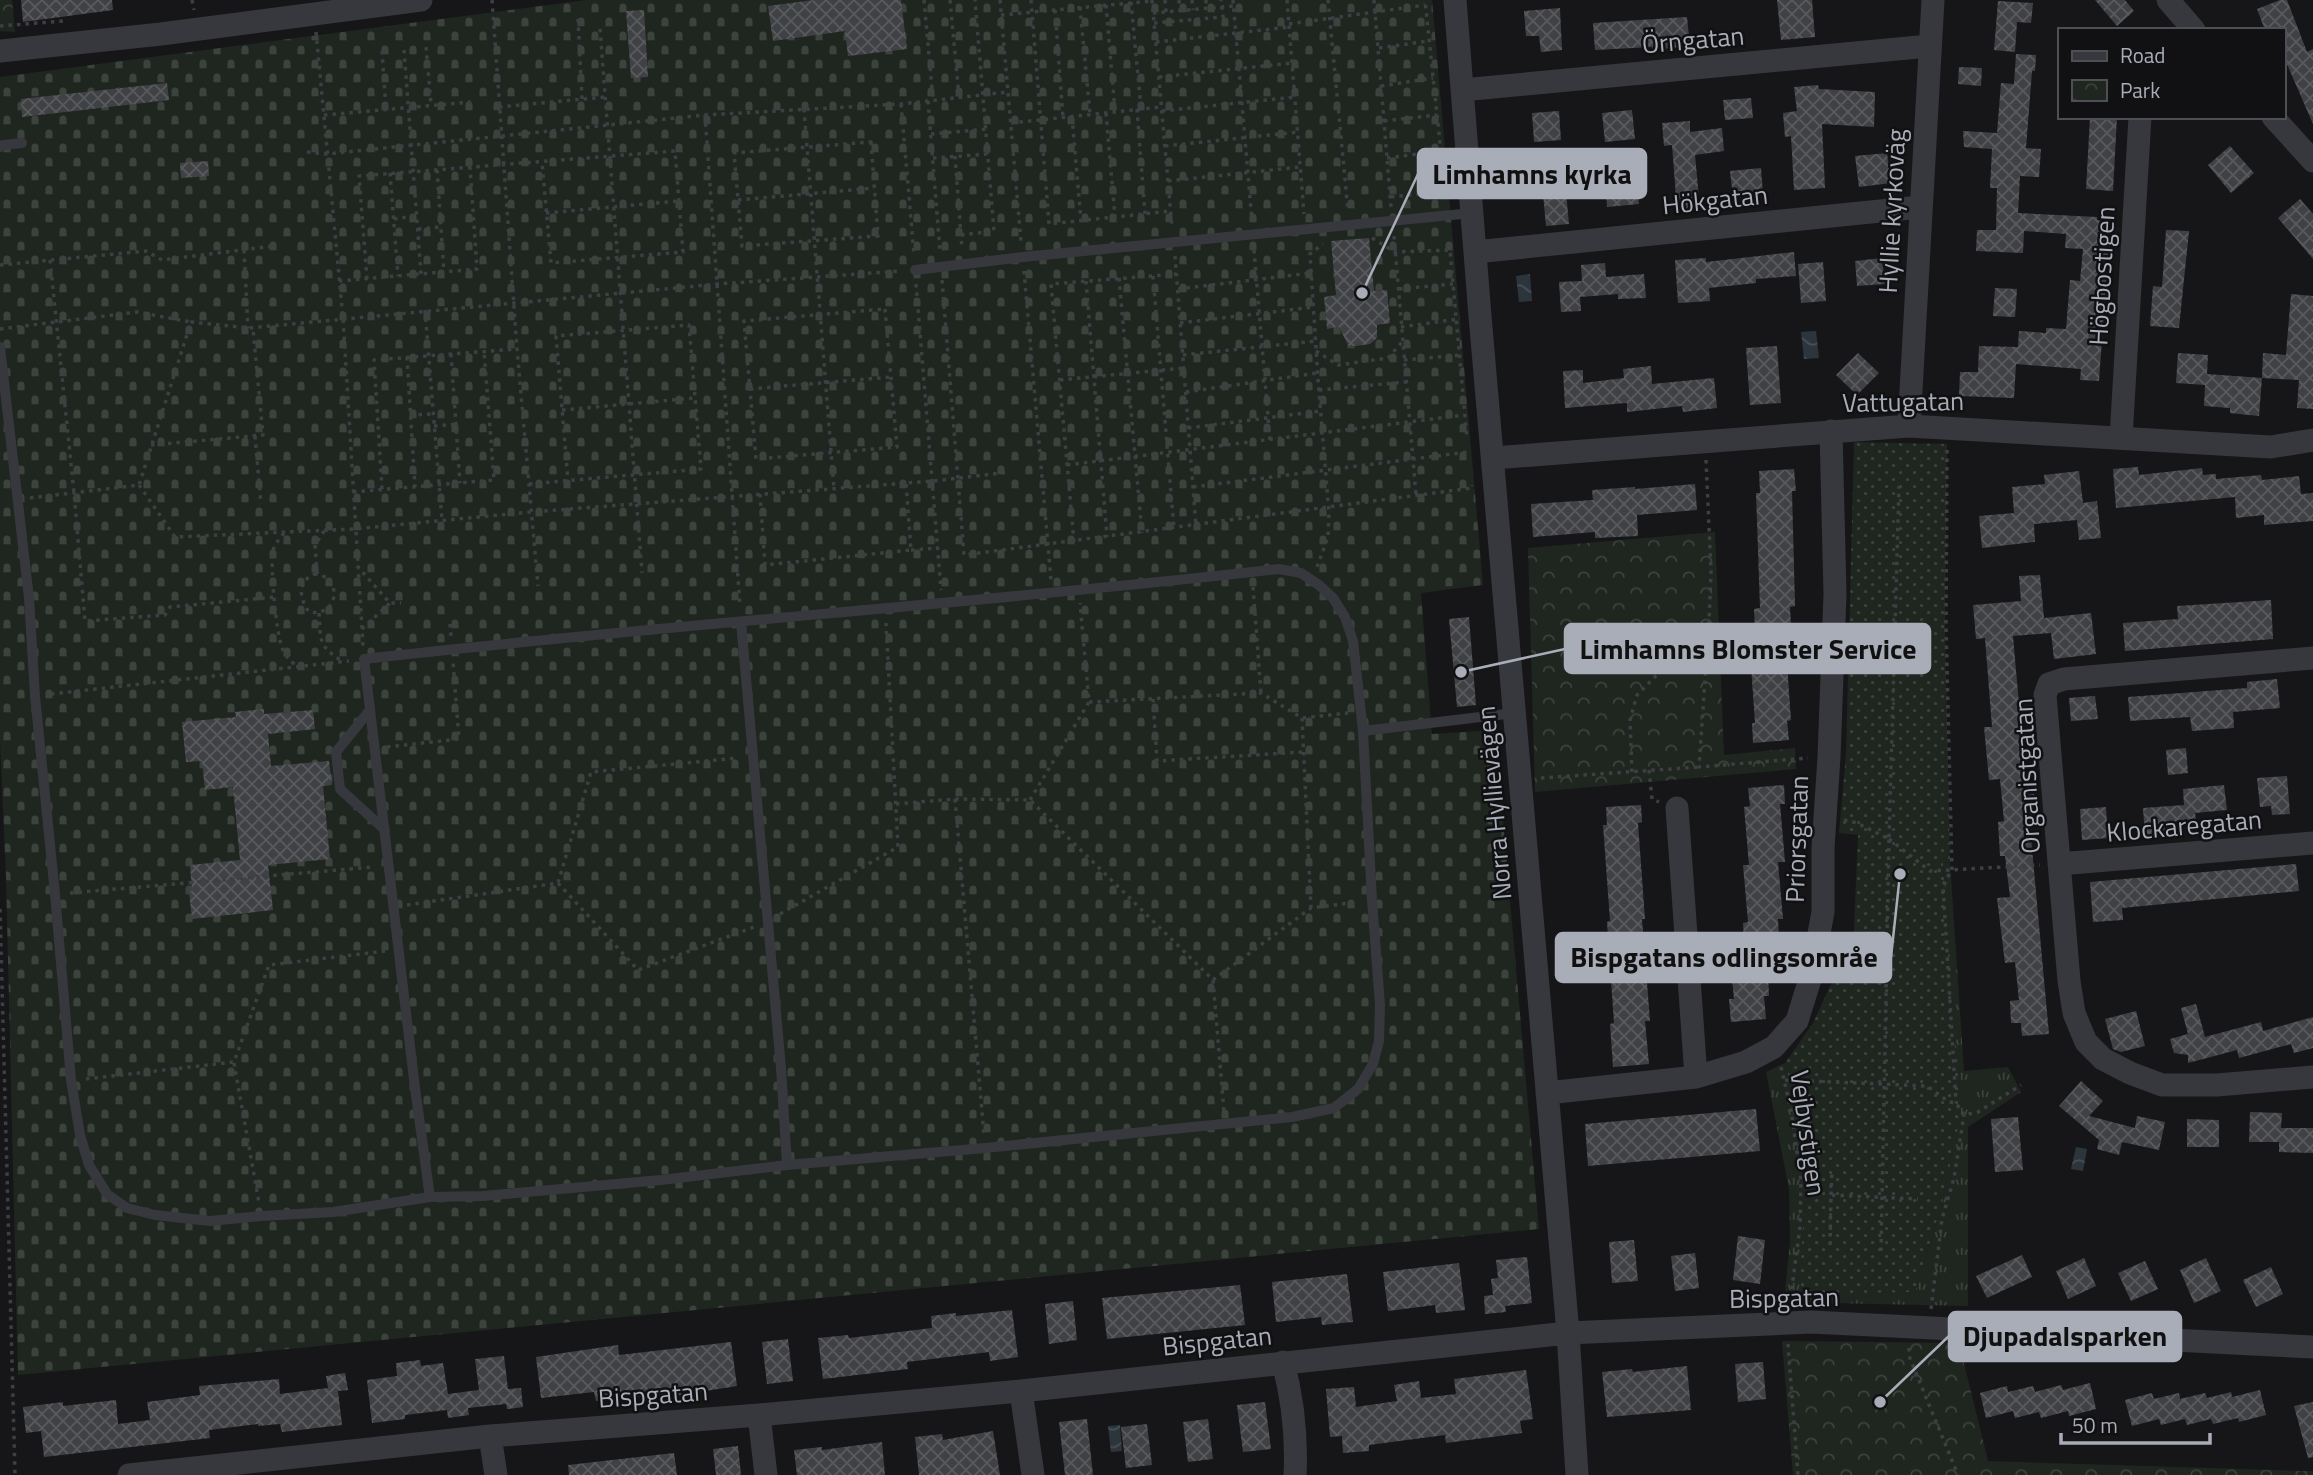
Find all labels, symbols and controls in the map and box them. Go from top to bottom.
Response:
street label: Örngatan [1640,16,1746,63]
legend [2058,28,2285,119]
text: Road [2120,39,2165,71]
text: Park [2120,74,2160,106]
street label: Hyllie kyrkoväg [1868,128,1915,294]
callout: Limhamns kyrka [1418,149,1646,198]
text: Limhamns kyrka [1432,152,1632,195]
street label: Hökgatan [1660,175,1770,224]
street label: Högbostigen [2078,205,2125,347]
street label: Vattugatan [1842,381,1964,422]
callout: Limhamns Blomster Service [1565,624,1930,673]
text: Limhamns Blomster Service [1579,627,1917,670]
street label: Organistgatan [2003,697,2050,855]
street label: Norra Hyllievägen [1466,704,1521,902]
street label: Priorsgatan [1775,775,1818,903]
street label: Klockaregatan [2105,799,2263,852]
callout: Bispgatans odlingsområe [1556,933,1891,982]
text: Bispgatans odlingsområe [1570,935,1878,978]
street label: Vejbystigen [1780,1068,1837,1198]
street label: Bispgatan [1729,1277,1839,1318]
callout: Djupadalsparken [1949,1312,2181,1361]
text: Djupadalsparken [1963,1314,2167,1357]
street label: Bispgatan [1160,1315,1274,1366]
street label: Bispgatan [597,1371,709,1418]
scale bar [2061,1402,2210,1446]
text: 50 m [2072,1409,2118,1441]

